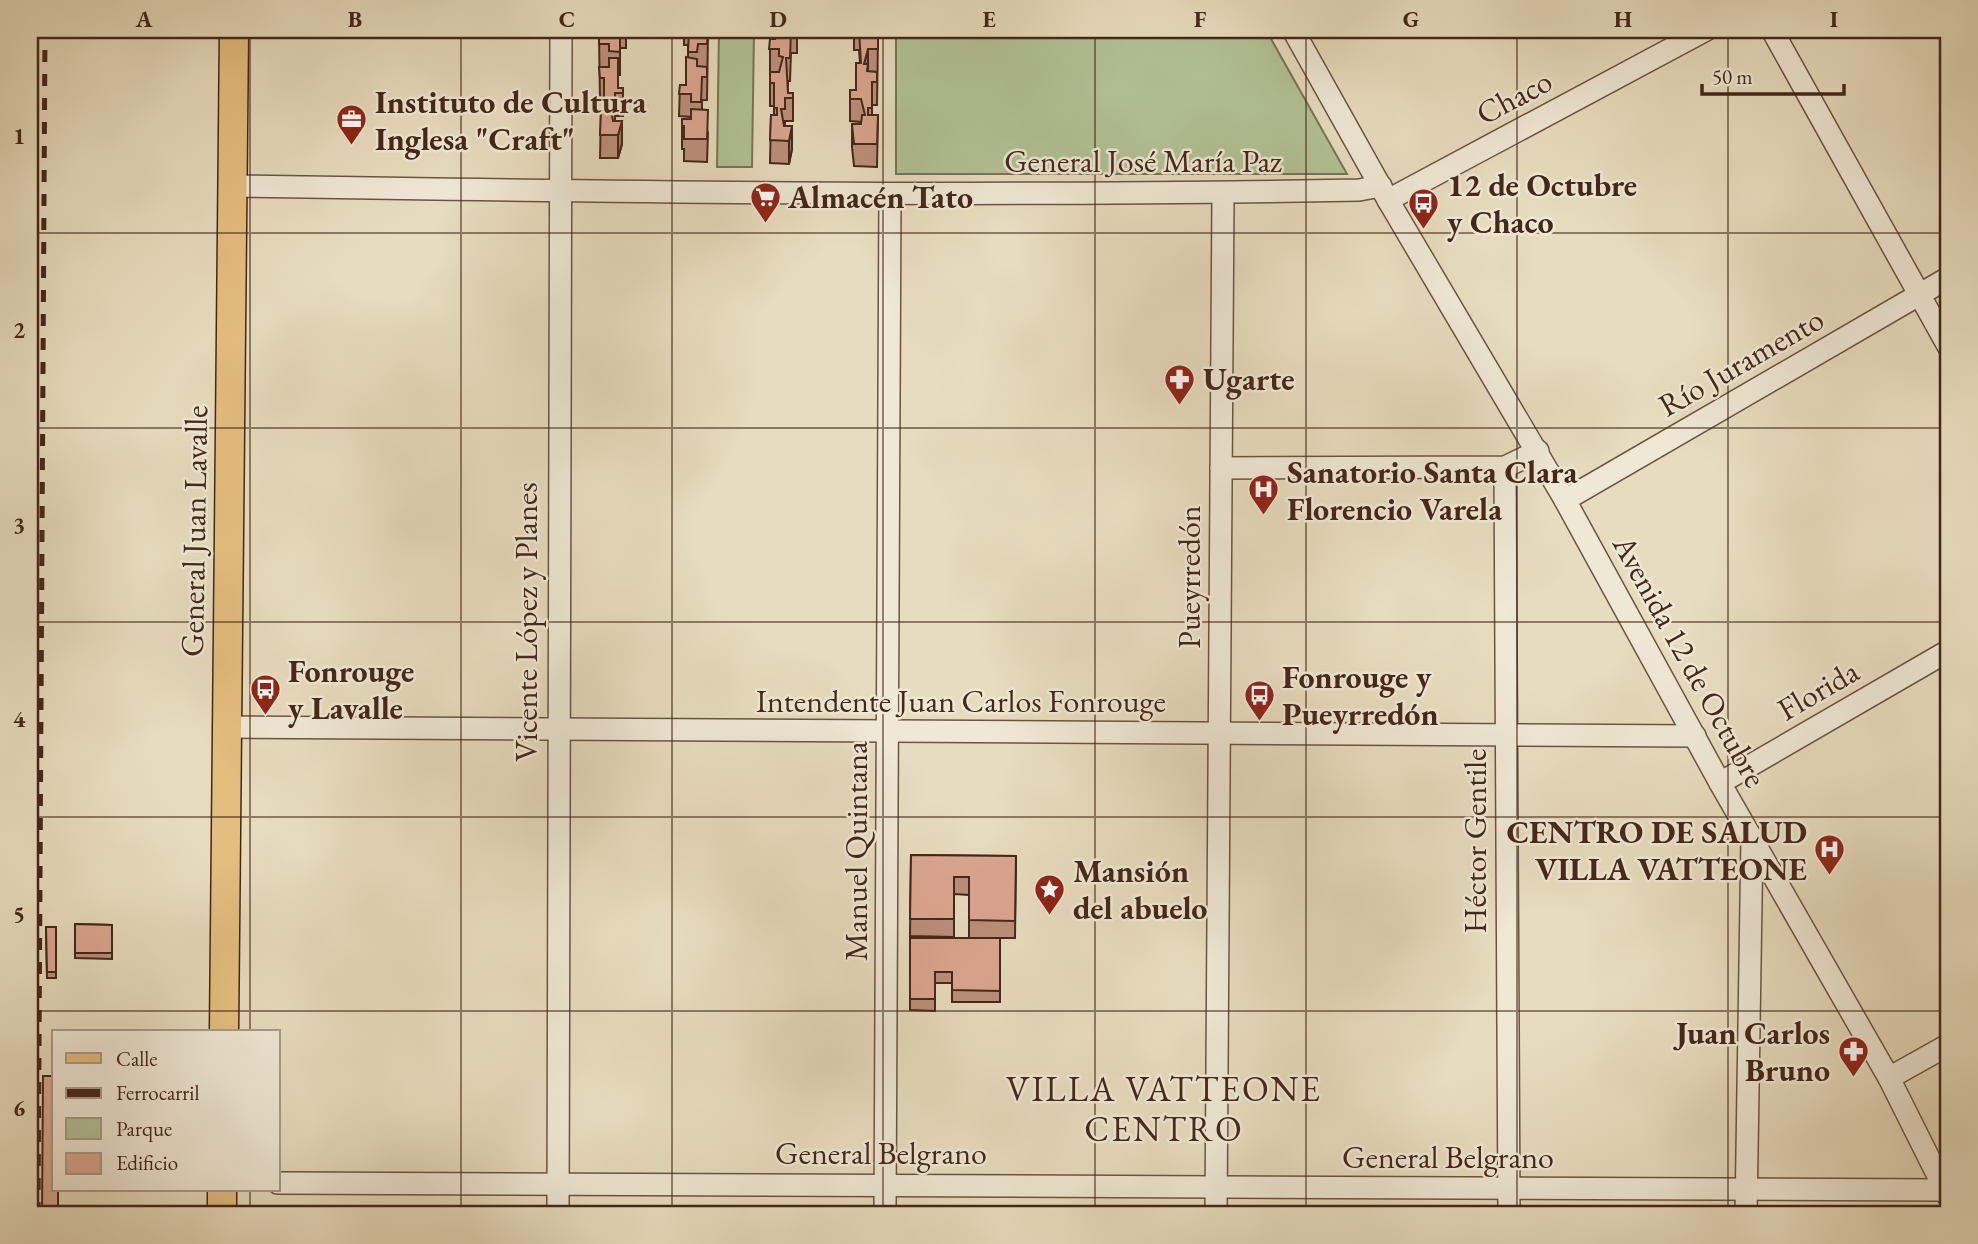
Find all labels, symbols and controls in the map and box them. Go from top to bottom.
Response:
text: A [135,4,153,34]
text: B [348,4,362,34]
text: C [559,4,575,34]
text: D [769,4,787,34]
text: E [982,4,996,34]
text: F [1194,4,1207,34]
text: G [1403,4,1419,34]
text: H [1614,4,1632,34]
text: I [1830,4,1838,34]
scale bar [1702,52,1843,96]
street label: Chaco [1469,60,1559,134]
text: 50 m [1712,63,1753,90]
place label: Instituto de Cultura Inglesa "Craft" [375,81,648,160]
office icon: Instituto de Cultura Inglesa "Craft" [335,103,369,147]
text: 1 [13,121,25,151]
street label: General José María Paz [1004,140,1282,182]
place label: 12 de Octubre y Chaco [1447,164,1637,243]
place label: Almacén Tato [787,176,973,218]
supermarket icon: Almacén Tato [748,180,782,224]
bus stop icon: 12 de Octubre y Chaco [1407,186,1441,230]
street label: Río Juramento [1651,298,1831,426]
text: 2 [13,315,25,345]
place label: Ugarte [1203,358,1295,400]
pharmacy icon: Ugarte [1163,362,1197,406]
street label: General Juan Lavalle [171,405,217,657]
place label: Sanatorio Santa Clara Florencio Varela [1287,451,1578,530]
hospital icon: Sanatorio Santa Clara Florencio Varela [1247,473,1281,517]
street label: Vicente López y Planes [505,482,547,762]
street label: Pueyrredón [1168,505,1210,649]
text: 3 [13,510,25,540]
street label: Avenida 12 de Octubre [1603,527,1777,794]
place label: Fonrouge y Lavalle [288,650,414,729]
street label: Florida [1770,650,1867,730]
place label: Fonrouge y Pueyrredón [1282,656,1439,735]
bus stop icon: Fonrouge y Lavalle [248,672,282,716]
bus stop icon: Fonrouge y Pueyrredón [1242,678,1276,722]
street label: Intendente Juan Carlos Fonrouge [756,680,1166,722]
text: 4 [13,704,26,734]
street label: Manuel Quintana [835,741,877,961]
street label: Héctor Gentile [1454,749,1496,933]
place label: CENTRO DE SALUD VILLA VATTEONE [1506,811,1807,890]
hospital icon: CENTRO DE SALUD VILLA VATTEONE [1813,833,1847,877]
place label: Mansión del abuelo [1073,850,1207,929]
place icon: Mansión del abuelo [1033,872,1067,916]
text: 5 [13,899,25,929]
place label: Juan Carlos Bruno [1673,1012,1830,1091]
legend [52,1030,280,1192]
pharmacy icon: Juan Carlos Bruno [1836,1034,1870,1078]
text: Calle [116,1045,158,1072]
district label: VILLA VATTEONE CENTRO [1006,1066,1322,1151]
text: Ferrocarril [116,1079,200,1106]
text: 6 [13,1093,25,1123]
text: Parque [116,1115,172,1142]
street label: General Belgrano [775,1132,987,1174]
street label: General Belgrano [1342,1136,1554,1178]
text: Edificio [116,1149,178,1176]

